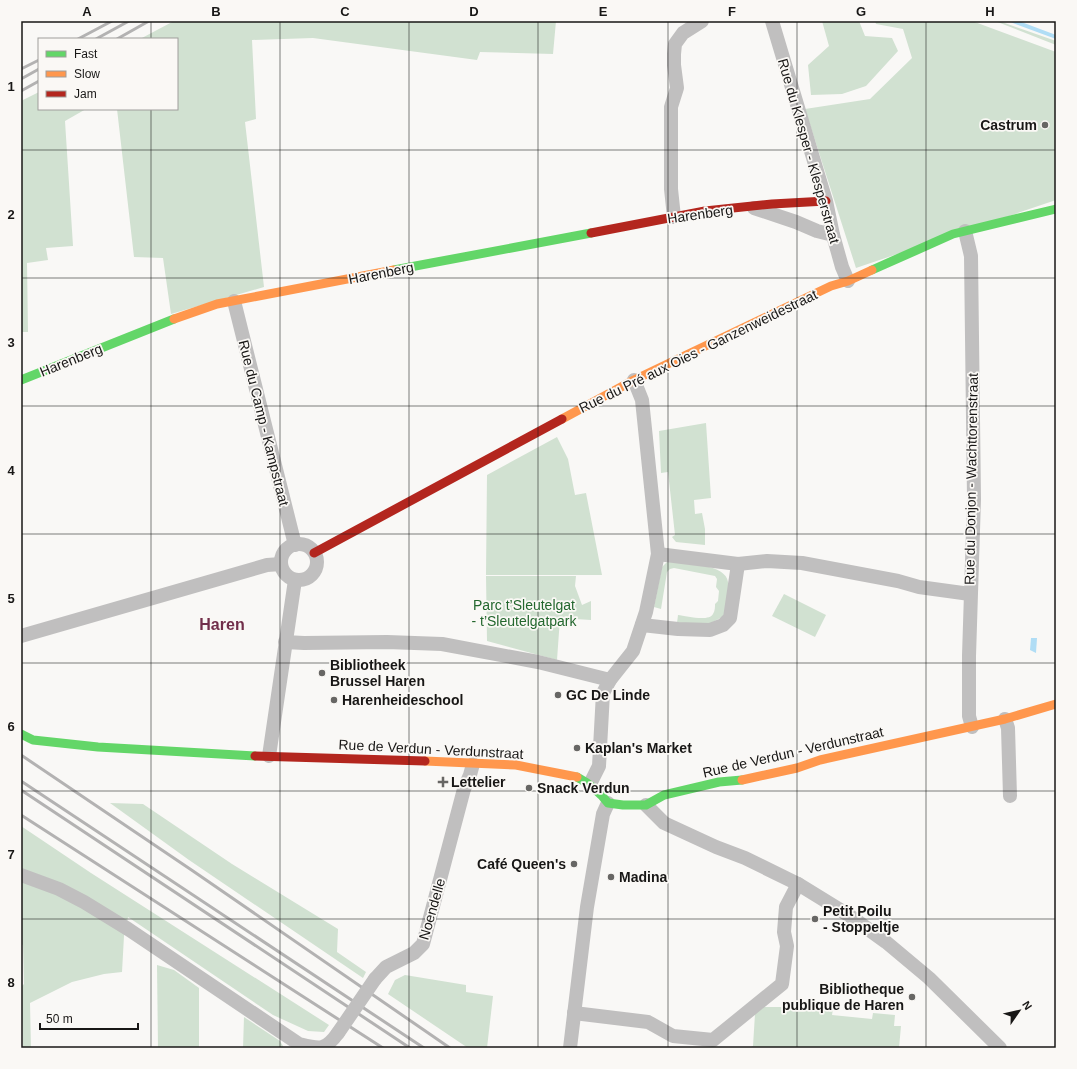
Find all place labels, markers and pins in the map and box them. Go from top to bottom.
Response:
place label: Castrum [980,117,1037,133]
marker: Castrum [1040,120,1050,130]
place label: Bibliotheek Brussel Haren [330,657,425,689]
marker: Bibliotheek Brussel Haren [317,668,327,678]
place label: GC De Linde [566,687,650,703]
marker: GC De Linde [553,690,563,700]
place label: Harenheideschool [342,692,463,708]
marker: Harenheideschool [329,695,339,705]
place label: Kaplan's Market [585,740,692,756]
marker: Kaplan's Market [572,743,582,753]
place label: Lettelier [451,774,506,790]
marker: Lettelier [438,777,448,787]
place label: Snack Verdun [537,780,630,796]
marker: Snack Verdun [524,783,534,793]
place label: Café Queen's [477,856,566,872]
marker: Café Queen's [569,859,579,869]
place label: Madina [619,869,667,885]
marker: Madina [606,872,616,882]
place label: Petit Poilu - Stoppeltje [823,903,899,935]
marker: Petit Poilu - Stoppeltje [810,914,820,924]
place label: Bibliotheque publique de Haren [782,981,904,1013]
marker: Bibliotheque publique de Haren [907,992,917,1002]

